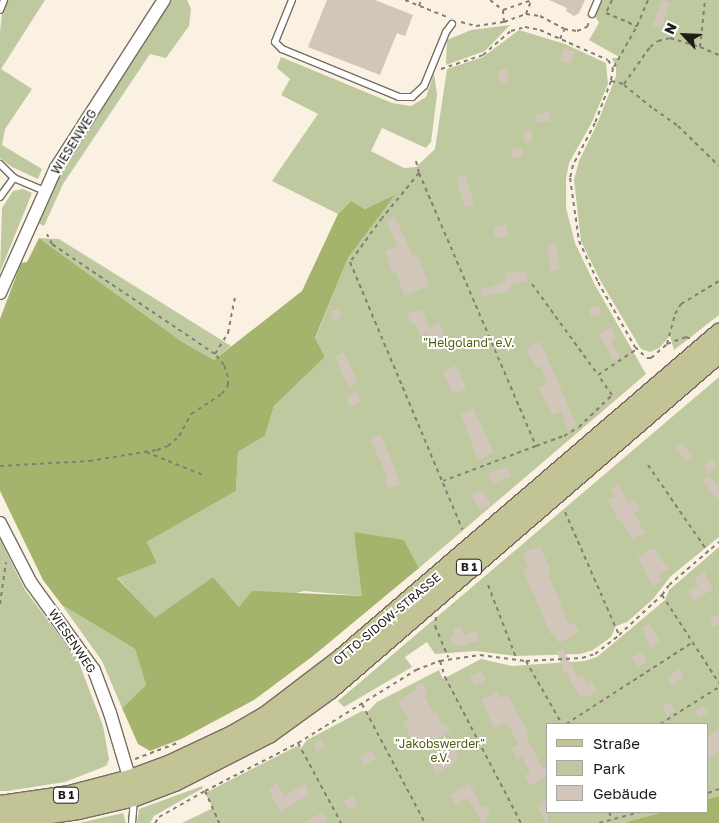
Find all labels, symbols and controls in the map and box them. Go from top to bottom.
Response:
north arrow [659,10,709,60]
text: N [660,20,680,37]
street label: WIESENWEG [48,107,100,177]
park label: "Helgoland" e.V. [423,336,515,350]
road number: B 1 [455,558,483,576]
street label: OTTO-SIDOW-STRASSE [330,570,444,668]
street label: WIESENWEG [45,606,99,676]
legend [546,723,709,813]
text: Straße [593,734,640,752]
park label: "Jakobswerder" e.V. [395,737,485,765]
text: Park [593,759,625,777]
text: Gebäude [593,784,657,802]
road number: B 1 [52,786,80,804]

